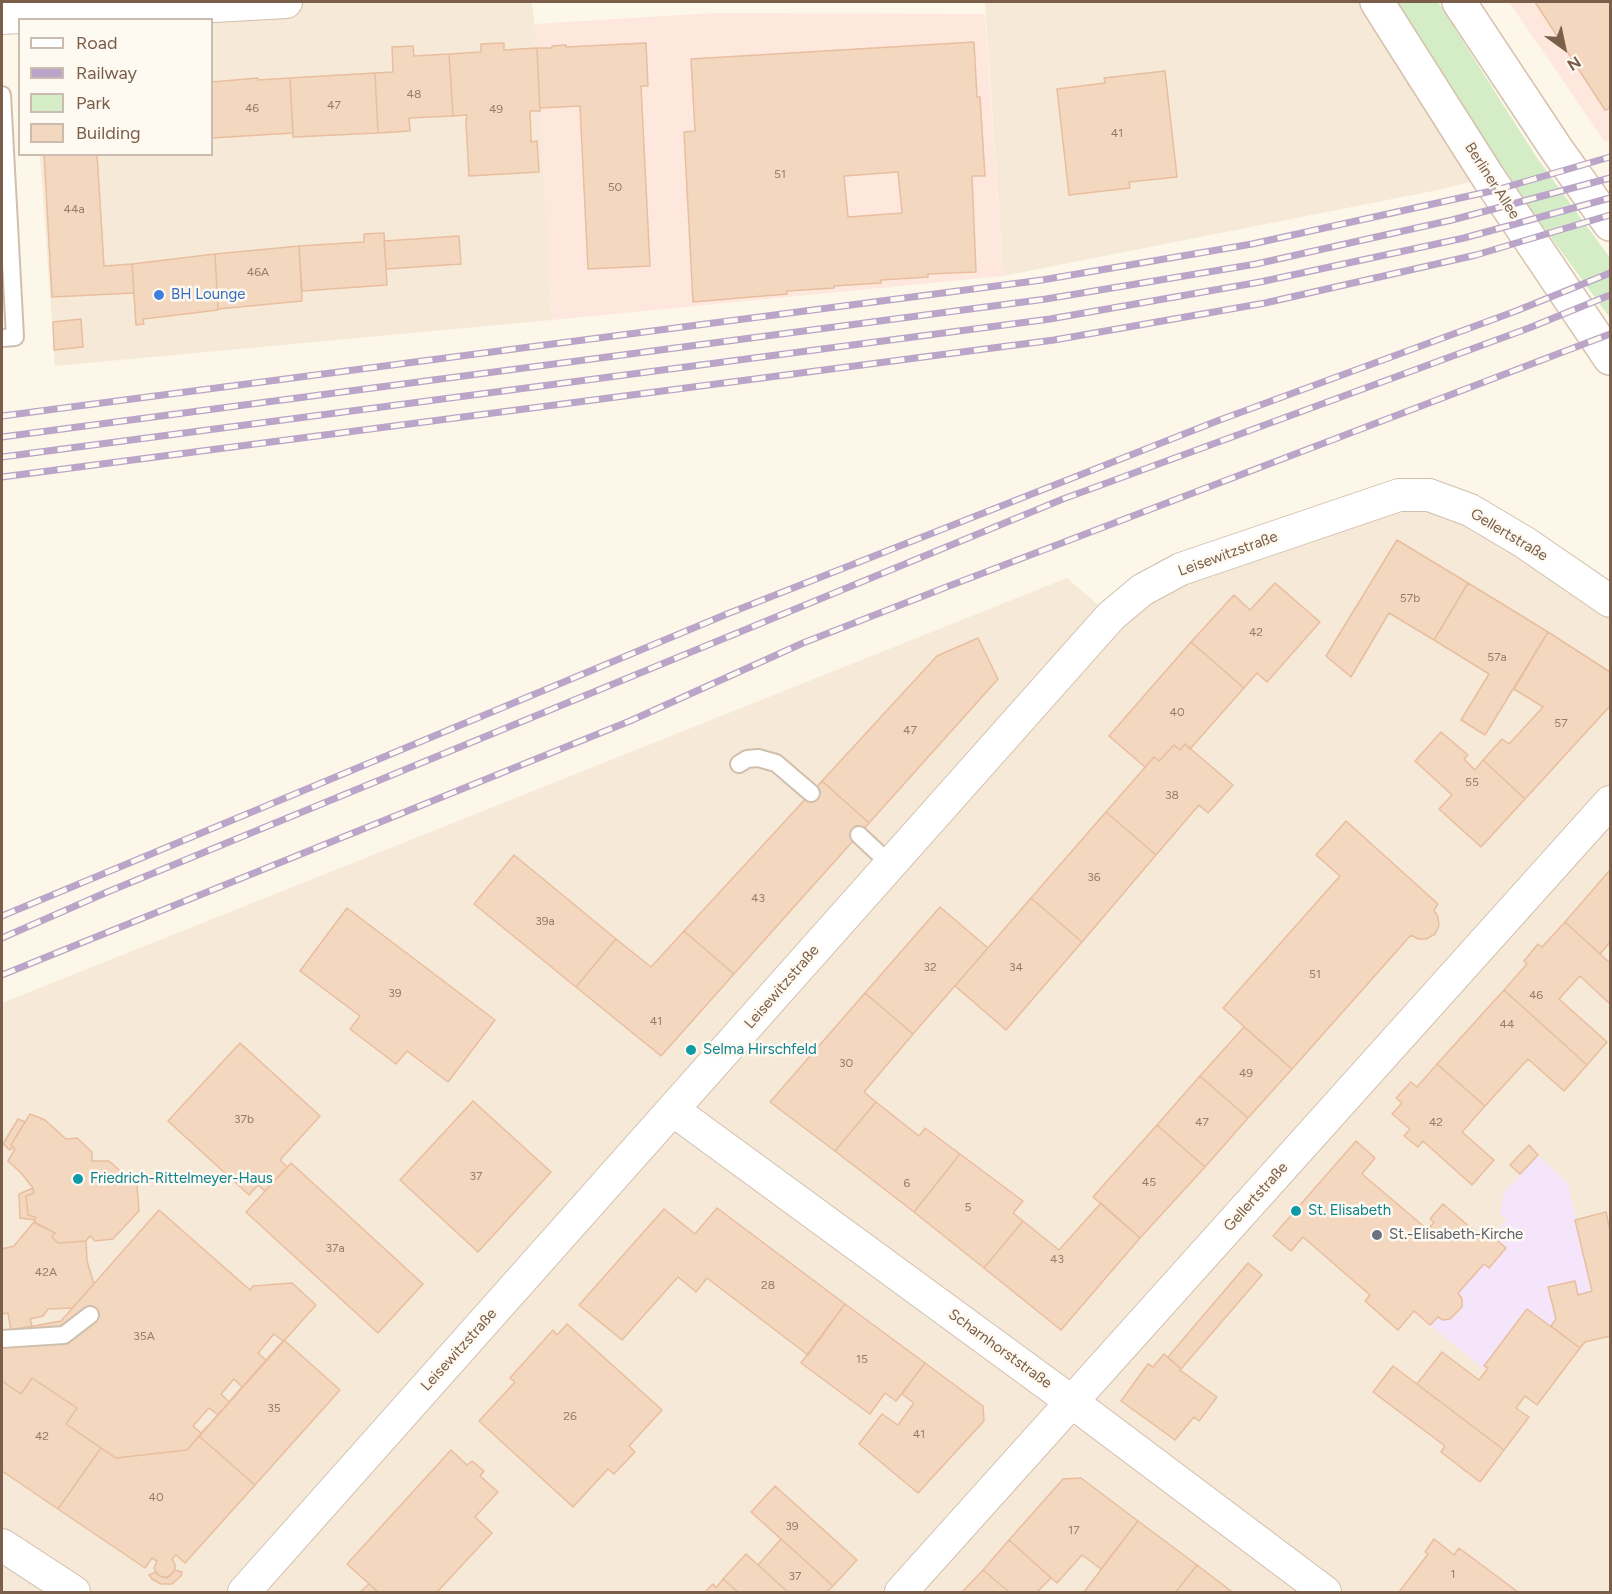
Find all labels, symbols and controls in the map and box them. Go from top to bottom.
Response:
legend [18,18,213,156]
north arrow [1534,18,1594,78]
text: Road [76,32,117,54]
text: N [1564,52,1584,75]
text: Railway [76,62,137,84]
house number: 48 [407,87,421,101]
text: Park [76,92,110,114]
house number: 47 [327,98,341,112]
house number: 46 [245,101,259,115]
house number: 49 [489,102,503,116]
text: Building [76,122,141,144]
house number: 41 [1111,126,1123,140]
street label: Berliner Allee [1461,139,1523,223]
house number: 51 [774,167,786,181]
house number: 50 [608,180,622,194]
house number: 44a [63,202,85,216]
house number: 46A [247,265,269,279]
place label: BH Lounge [171,286,245,304]
marker: BH Lounge [152,288,166,302]
street label: Gellertstraße [1467,505,1551,565]
street label: Leisewitzstraße [1176,528,1280,580]
house number: 57b [1400,591,1420,605]
house number: 42 [1249,625,1263,639]
house number: 57a [1487,650,1507,664]
house number: 40 [1169,705,1185,719]
house number: 57 [1554,716,1568,730]
house number: 47 [903,723,917,737]
house number: 55 [1465,775,1479,789]
house number: 38 [1165,788,1179,802]
house number: 36 [1087,870,1101,884]
house number: 43 [751,891,765,905]
house number: 39a [535,914,555,928]
street label: Leisewitzstraße [741,942,823,1032]
house number: 32 [923,960,937,974]
house number: 34 [1009,960,1023,974]
house number: 51 [1309,967,1321,981]
house number: 39 [388,986,402,1000]
house number: 46 [1529,988,1543,1002]
house number: 41 [650,1014,662,1028]
house number: 44 [1500,1017,1514,1031]
place label: Selma Hirschfeld [703,1041,817,1059]
marker: Selma Hirschfeld [684,1043,698,1057]
house number: 30 [839,1056,853,1070]
house number: 49 [1239,1066,1253,1080]
house number: 37b [234,1112,254,1126]
house number: 47 [1195,1115,1209,1129]
house number: 42 [1429,1115,1443,1129]
street label: Gellertstraße [1220,1159,1292,1235]
house number: 37 [470,1169,482,1183]
place label: Friedrich-Rittelmeyer-Haus [90,1170,273,1188]
marker: Friedrich-Rittelmeyer-Haus [71,1172,85,1186]
house number: 45 [1142,1175,1156,1189]
house number: 6 [904,1176,910,1190]
house number: 5 [965,1200,971,1214]
place label: St. Elisabeth [1308,1202,1391,1220]
marker: St. Elisabeth [1289,1204,1303,1218]
place label: St.-Elisabeth-Kirche [1389,1226,1523,1244]
marker: St.-Elisabeth-Kirche [1370,1228,1384,1242]
house number: 37a [325,1241,345,1255]
house number: 43 [1050,1252,1064,1266]
house number: 42A [35,1265,57,1279]
house number: 28 [761,1278,775,1292]
street label: Leisewitzstraße [417,1305,501,1395]
street label: Scharnhorststraße [945,1305,1055,1393]
house number: 35A [133,1329,155,1343]
house number: 15 [856,1352,868,1366]
house number: 35 [267,1401,281,1415]
house number: 26 [563,1409,577,1423]
house number: 41 [913,1427,925,1441]
house number: 42 [35,1429,49,1443]
house number: 40 [148,1490,164,1504]
house number: 39 [785,1519,799,1533]
house number: 17 [1068,1523,1080,1537]
house number: 1 [1451,1567,1455,1581]
house number: 37 [789,1569,801,1583]

